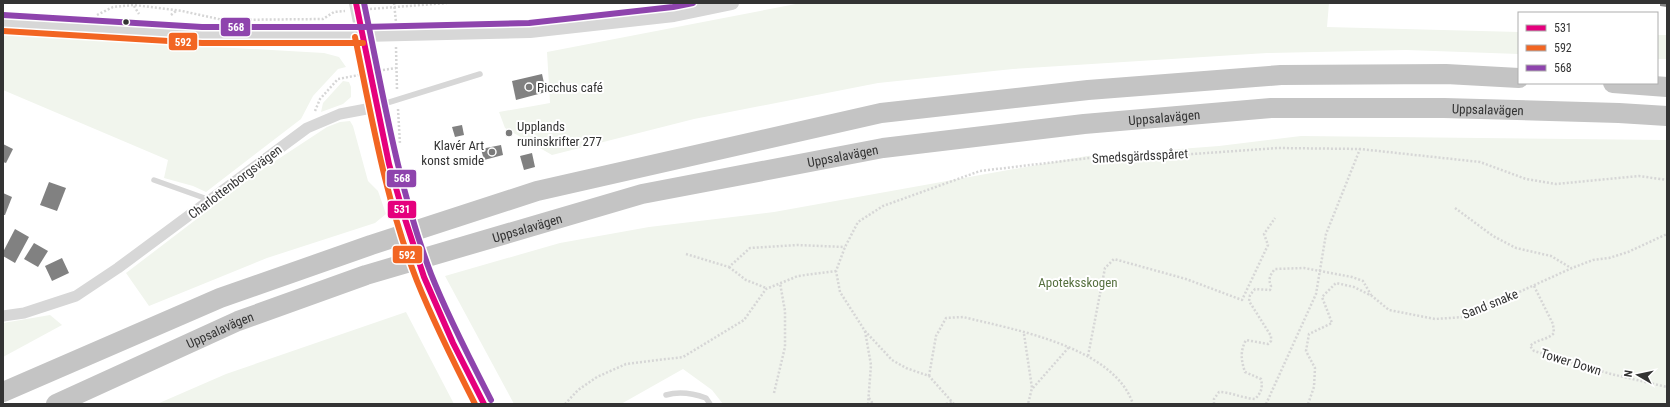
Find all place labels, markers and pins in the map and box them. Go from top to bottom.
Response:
unlabelled marker [121,17,131,27]
place label: Picchus café [537,80,603,95]
marker: Picchus café [524,82,534,92]
place label: Upplands runinskrifter 277 [517,119,602,149]
marker: Upplands runinskrifter 277 [504,128,514,138]
place label: Klavér Art konst smide [421,138,484,168]
marker: Klavér Art konst smide [487,147,497,157]

